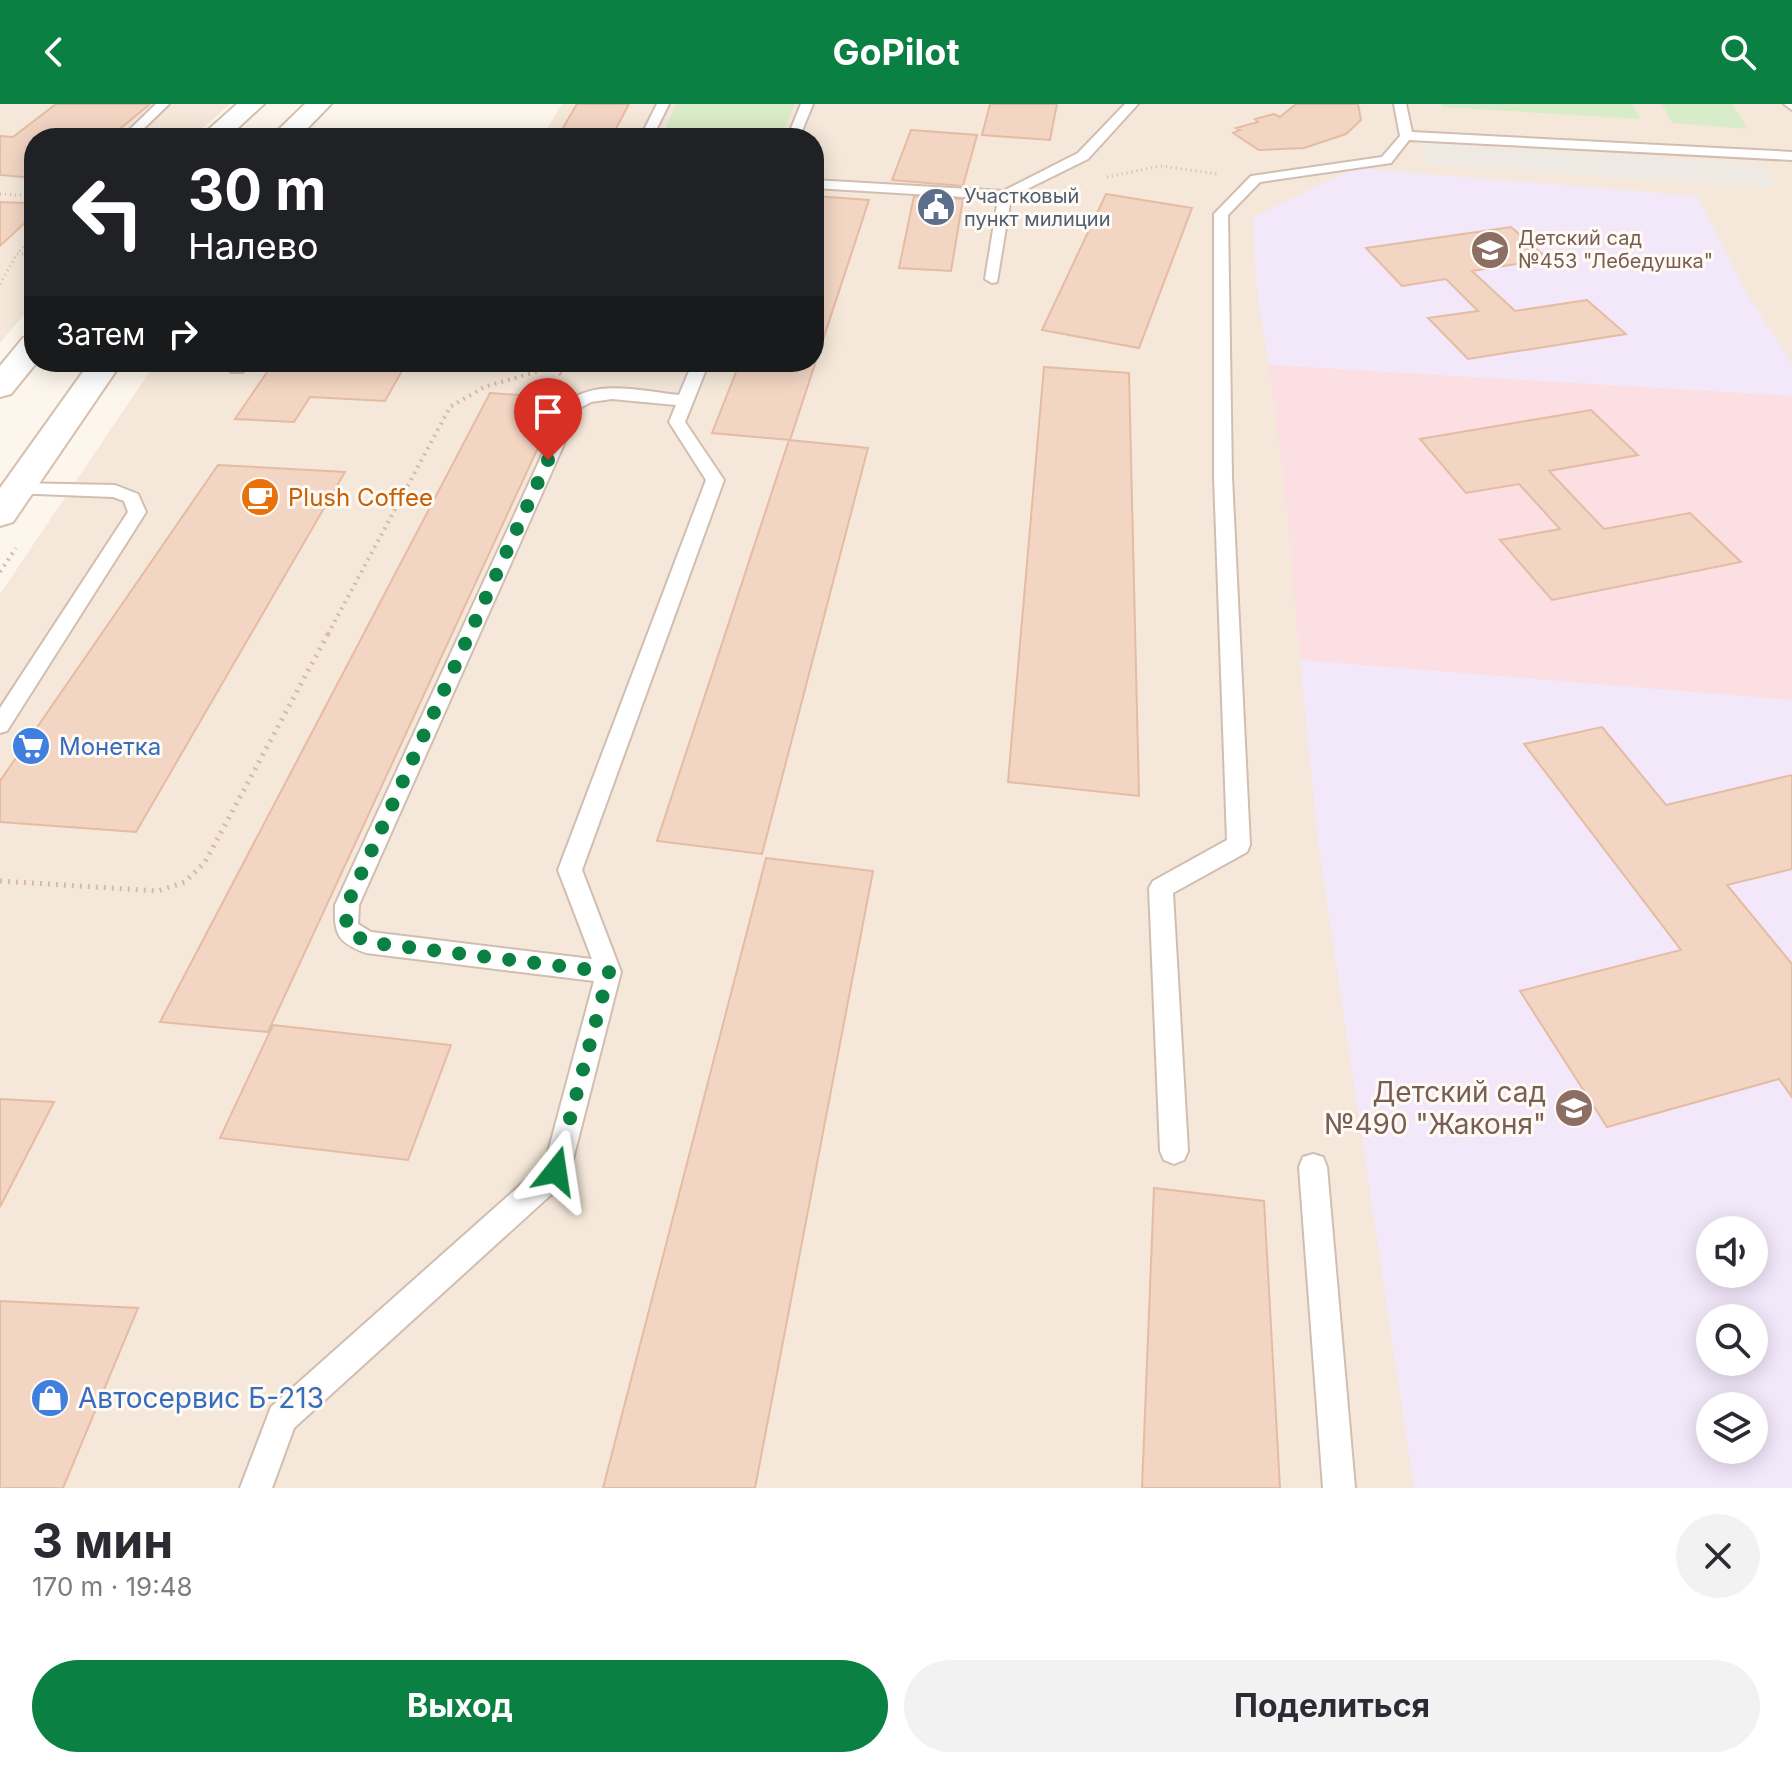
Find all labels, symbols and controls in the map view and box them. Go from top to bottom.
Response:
icon: back [32,30,76,74]
text: GoPilot [832,30,960,74]
icon: search [1716,30,1760,74]
text: 30 m [188,156,326,224]
icon: left [56,160,160,264]
place label: Участковый пункт милиции [964,184,1110,231]
public building icon: Участковый пункт милиции [915,186,957,228]
text: Налево [188,224,319,268]
place label: Детский сад №453 "Лебедушка" [1518,226,1713,273]
school or university icon: Детский сад №453 "Лебедушка" [1469,229,1511,271]
icon: right [161,312,205,356]
text: Затем [56,316,145,352]
pin [514,378,582,460]
icon: arrive [526,390,570,434]
cafe icon: Plush Coffee [239,476,281,518]
place label: Plush Coffee [288,483,433,512]
supermarket icon: Монетка [10,725,52,767]
place label: Монетка [59,732,161,761]
place label: Детский сад №490 "Жаконя" [1324,1075,1546,1141]
school or university icon: Детский сад №490 "Жаконя" [1553,1087,1595,1129]
position arrow [514,1129,598,1213]
map controls [1696,1216,1768,1464]
button: sound [1696,1216,1768,1288]
button: search [1696,1304,1768,1376]
shop icon: Автосервис Б-213 [29,1377,71,1419]
place label: Автосервис Б-213 [78,1381,324,1415]
button: layers [1696,1392,1768,1464]
text: 3 мин [32,1511,173,1570]
button: close [1676,1514,1760,1598]
text: 170 m · 19:48 [32,1571,193,1602]
button: Выход [32,1660,888,1752]
button: Поделиться [904,1660,1760,1752]

